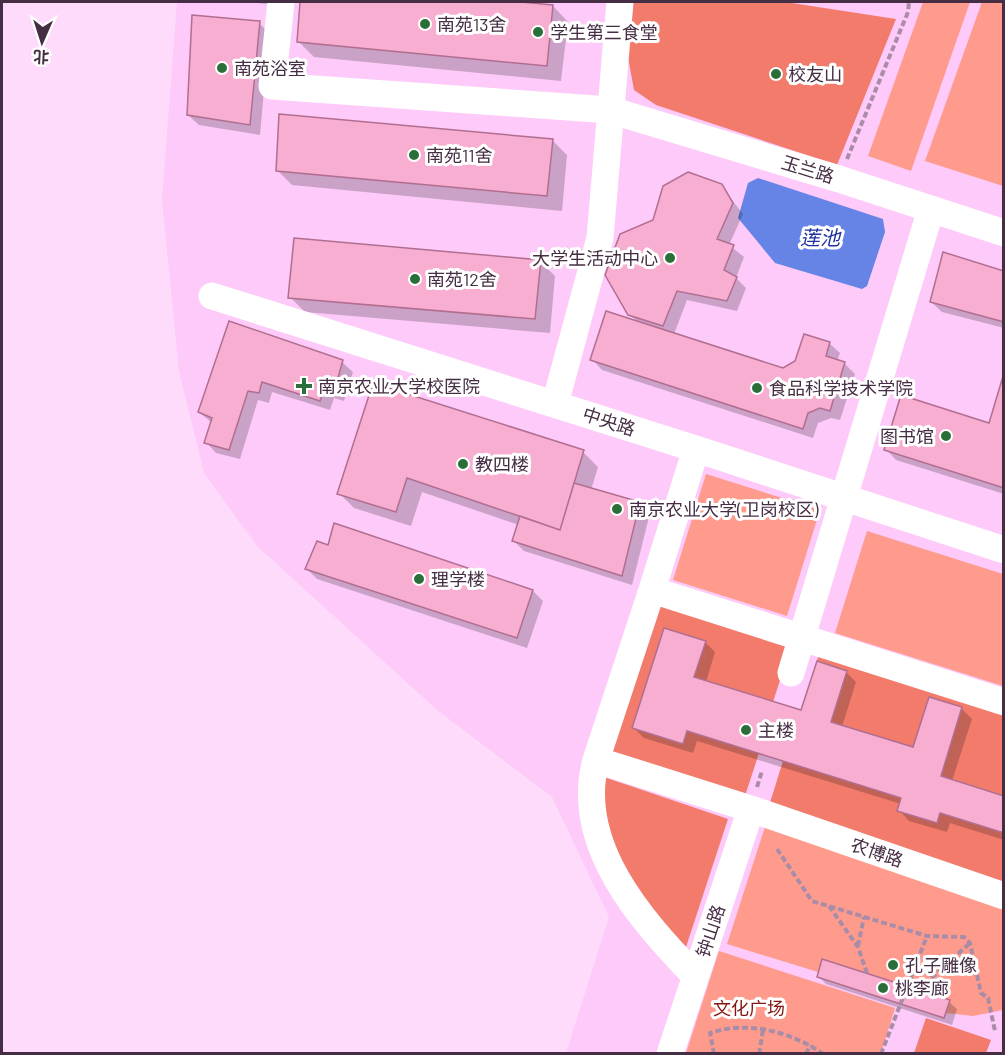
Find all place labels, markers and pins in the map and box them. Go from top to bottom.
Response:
place label: 南苑13舍 [437,13,507,35]
marker: 南苑13舍 [418,17,432,31]
place label: 学生第三食堂 [550,21,658,43]
marker: 学生第三食堂 [531,25,545,39]
place label: 南苑浴室 [234,57,306,79]
marker: 南苑浴室 [215,61,229,75]
place label: 校友山 [788,63,842,85]
marker: 校友山 [769,67,783,81]
place label: 南苑11舍 [426,144,493,166]
marker: 南苑11舍 [407,148,421,162]
place label: 大学生活动中心 [532,247,658,269]
marker: 大学生活动中心 [663,251,677,265]
place label: 南苑12舍 [427,268,497,290]
marker: 南苑12舍 [408,272,422,286]
place label: 南京农业大学校医院 [318,375,480,397]
marker: 南京农业大学校医院 [295,377,313,395]
place label: 食品科学技术学院 [769,377,913,399]
marker: 食品科学技术学院 [750,381,764,395]
place label: 图书馆 [880,425,934,447]
marker: 图书馆 [939,429,953,443]
place label: 教四楼 [475,453,529,475]
marker: 教四楼 [456,457,470,471]
place label: 南京农业大学(卫岗校区) [629,498,819,520]
marker: 南京农业大学(卫岗校区) [610,502,624,516]
place label: 理学楼 [431,568,485,590]
marker: 理学楼 [412,572,426,586]
place label: 主楼 [758,719,794,741]
marker: 主楼 [739,723,753,737]
place label: 孔子雕像 [905,954,977,976]
marker: 孔子雕像 [886,958,900,972]
place label: 桃李廊 [895,977,949,999]
marker: 桃李廊 [876,981,890,995]

